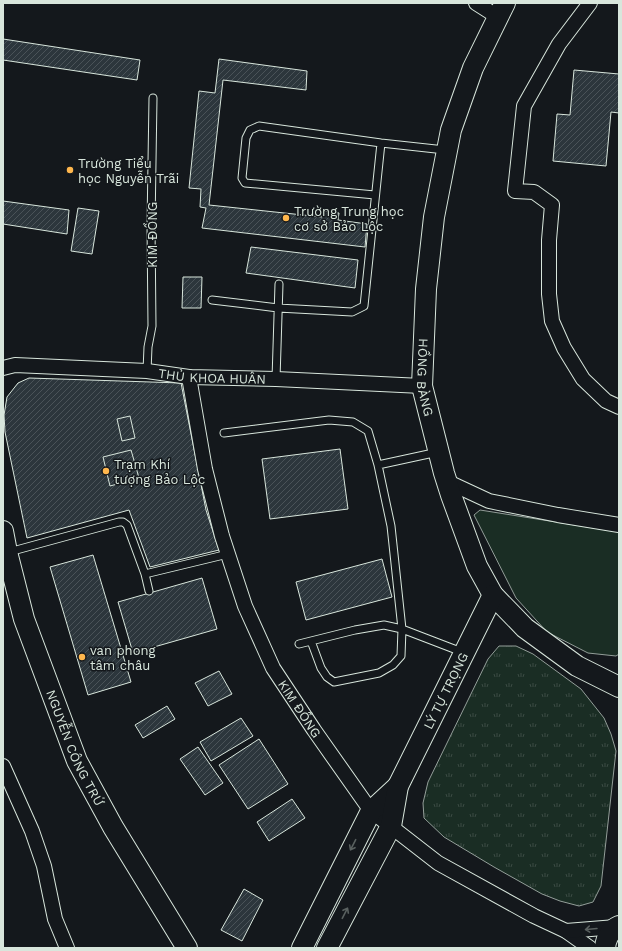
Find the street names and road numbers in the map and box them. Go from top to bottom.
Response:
street label: KIM ĐỒNG [143,202,160,268]
street label: HỒNG BÀNG [414,338,437,418]
street label: THỦ KHOA HUÂN [157,365,266,386]
street label: LÝ TỰ TRỌNG [420,650,471,731]
street label: KIM ĐỒNG [275,677,324,741]
street label: NGUYỄN CÔNG TRỨ [44,688,108,809]

